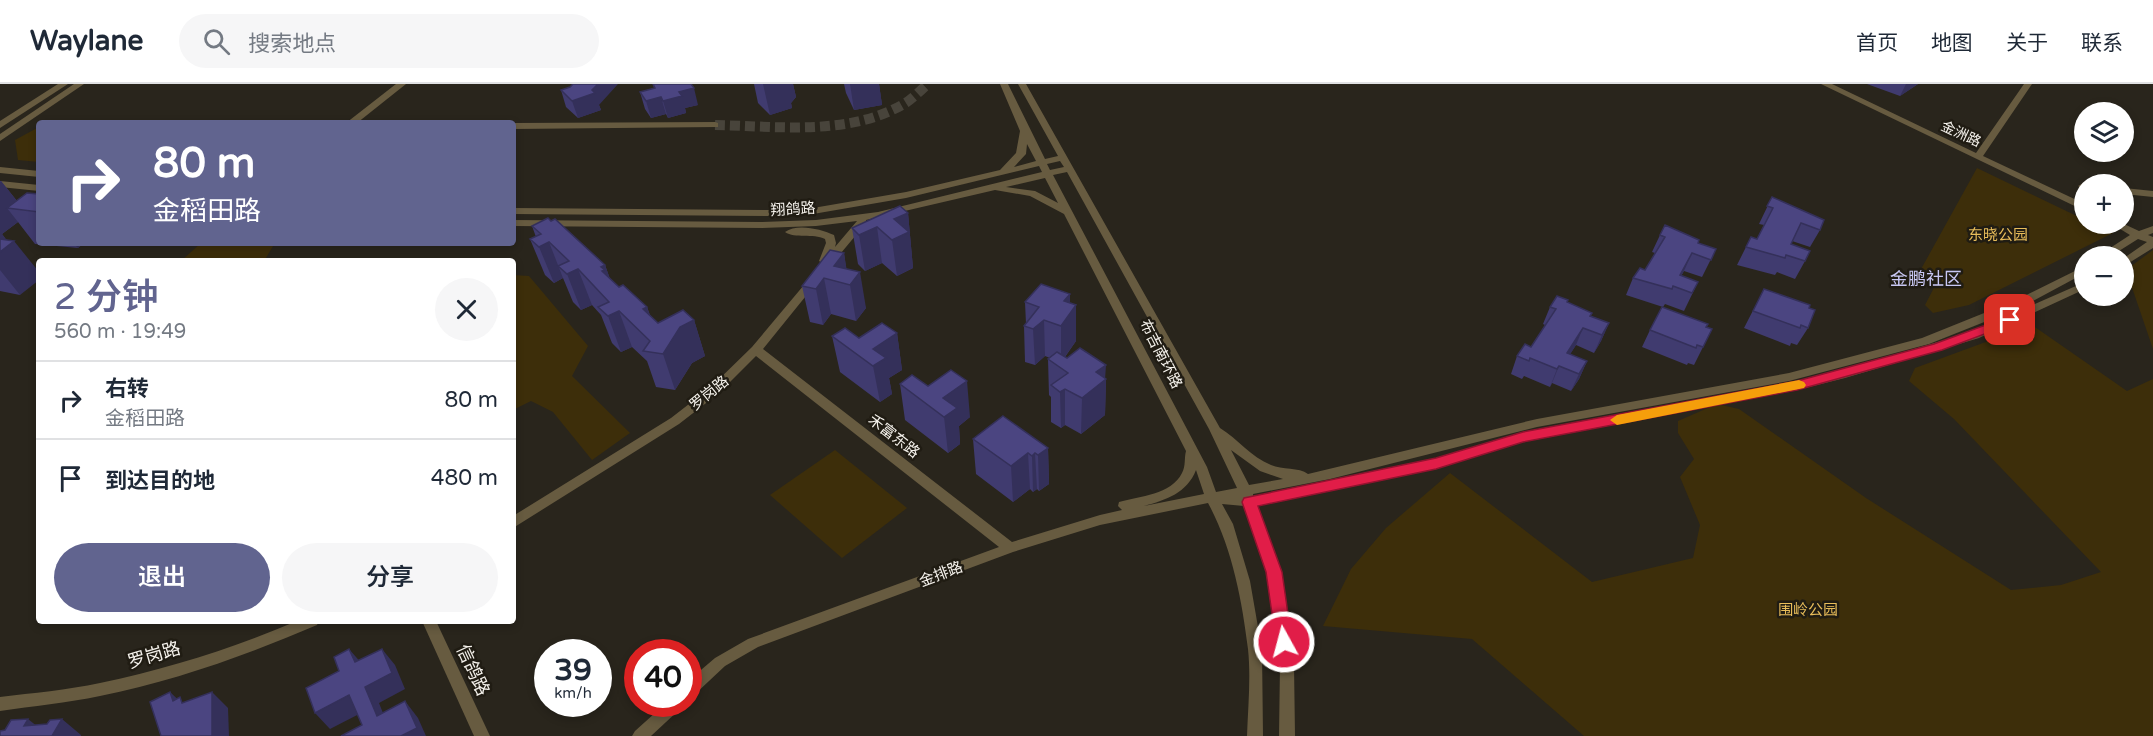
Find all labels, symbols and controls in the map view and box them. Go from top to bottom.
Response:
search box [179,14,599,68]
text: Waylane [30,24,143,58]
icon: search [200,25,233,58]
text: 搜索地点 [248,31,336,57]
text: 首页 [1856,31,1898,56]
text: 地图 [1931,31,1973,56]
text: 关于 [2006,31,2048,56]
text: 联系 [2081,31,2123,56]
map controls [2074,102,2134,306]
button: layers [2074,102,2134,162]
street label: 金洲路 [1938,117,1984,151]
text: 80 m [153,138,255,189]
icon: right [54,144,132,222]
button: + [2074,174,2134,234]
text: 金稻田路 [153,195,261,228]
street label: 翔鸽路 [770,199,816,219]
park label: 东晓公园 [1968,226,2028,244]
button: − [2074,246,2134,306]
district label: 金鹏社区 [1890,268,1962,290]
text: 2 分钟 [54,276,158,319]
button: close [435,278,498,341]
pin [1984,294,2035,345]
icon: arrive [1993,303,2026,336]
street label: 布吉南环路 [1136,316,1186,392]
text: 560 m · 19:49 [54,320,186,344]
street label: 罗岗路 [686,372,732,414]
text: 右转 [105,376,149,402]
icon: right [54,384,87,417]
text: 80 m [444,387,498,413]
text: 金稻田路 [105,407,185,431]
street label: 禾富东路 [865,410,923,462]
icon: arrive [54,462,87,495]
text: 480 m [431,465,498,491]
text: 到达目的地 [105,468,215,494]
button: 退出 [54,543,270,612]
button: 分享 [282,543,498,612]
street label: 金排路 [917,558,965,590]
park label: 围岭公园 [1778,601,1838,619]
position arrow [1252,610,1316,674]
street label: 罗岗路 [125,637,183,673]
speed limit sign: 40 [624,639,702,717]
street label: 信鸽路 [452,641,494,699]
text: 39 [554,652,592,689]
text: km/h [554,684,592,702]

